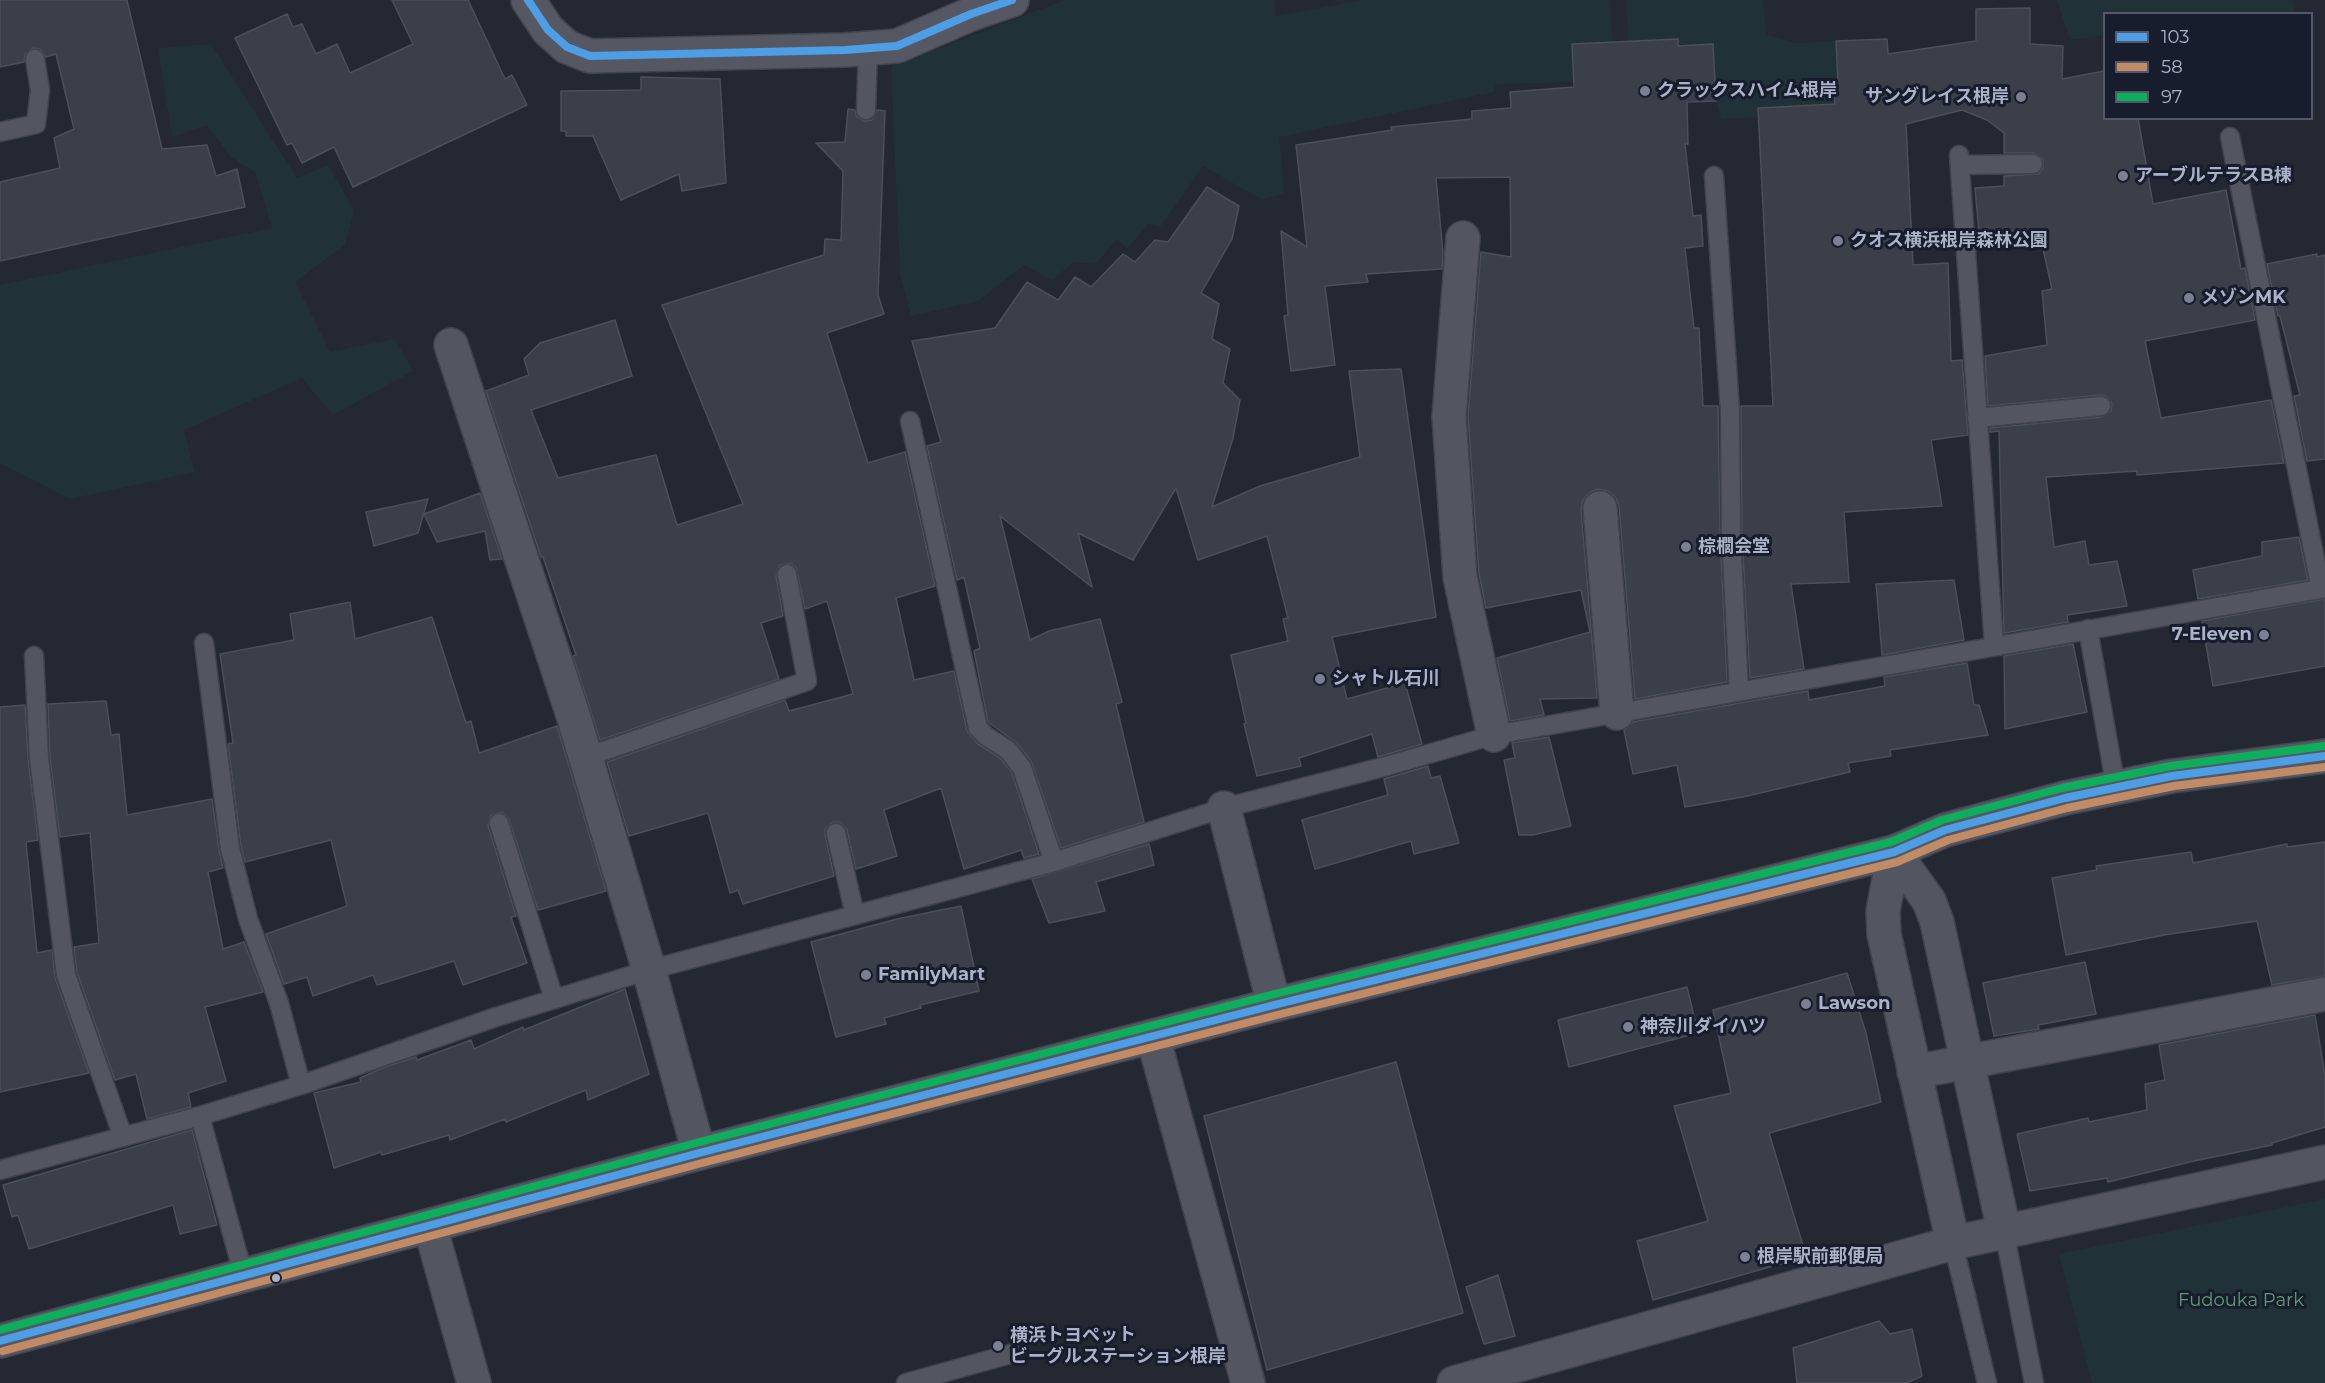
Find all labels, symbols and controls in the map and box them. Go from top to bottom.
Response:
legend [2103,12,2313,120]
text: 103 [2161,26,2189,48]
text: 58 [2161,56,2183,78]
place label: クラックスハイム根岸 [1657,80,1837,102]
marker: クラックスハイム根岸 [1638,84,1652,98]
place label: サングレイス根岸 [1865,86,2009,108]
text: 97 [2161,86,2182,108]
marker: サングレイス根岸 [2014,90,2028,104]
place label: アーブルテラスB棟 [2135,165,2292,187]
marker: アーブルテラスB棟 [2116,169,2130,183]
place label: クオス横浜根岸森林公園 [1850,230,2048,252]
marker: クオス横浜根岸森林公園 [1831,234,1845,248]
place label: メゾンMK [2201,287,2286,309]
marker: メゾンMK [2182,291,2196,305]
place label: 棕櫚会堂 [1698,536,1770,558]
marker: 棕櫚会堂 [1679,540,1693,554]
place label: 7-Eleven [2172,624,2252,646]
marker: 7-Eleven [2257,628,2271,642]
place label: シャトル石川 [1332,668,1440,690]
marker: シャトル石川 [1313,672,1327,686]
place label: FamilyMart [878,964,985,986]
marker: FamilyMart [859,968,873,982]
place label: Lawson [1818,993,1890,1015]
marker: Lawson [1799,997,1813,1011]
place label: 神奈川ダイハツ [1640,1016,1766,1038]
marker: 神奈川ダイハツ [1621,1020,1635,1034]
place label: 根岸駅前郵便局 [1757,1246,1883,1268]
marker: 根岸駅前郵便局 [1738,1250,1752,1264]
unlabelled marker [270,1272,282,1284]
park label: Fudouka Park [2178,1290,2304,1312]
place label: 横浜トヨペット ビーグルステーション根岸 [1010,1325,1226,1368]
marker: 横浜トヨペット ビーグルステーション根岸 [991,1339,1005,1353]

